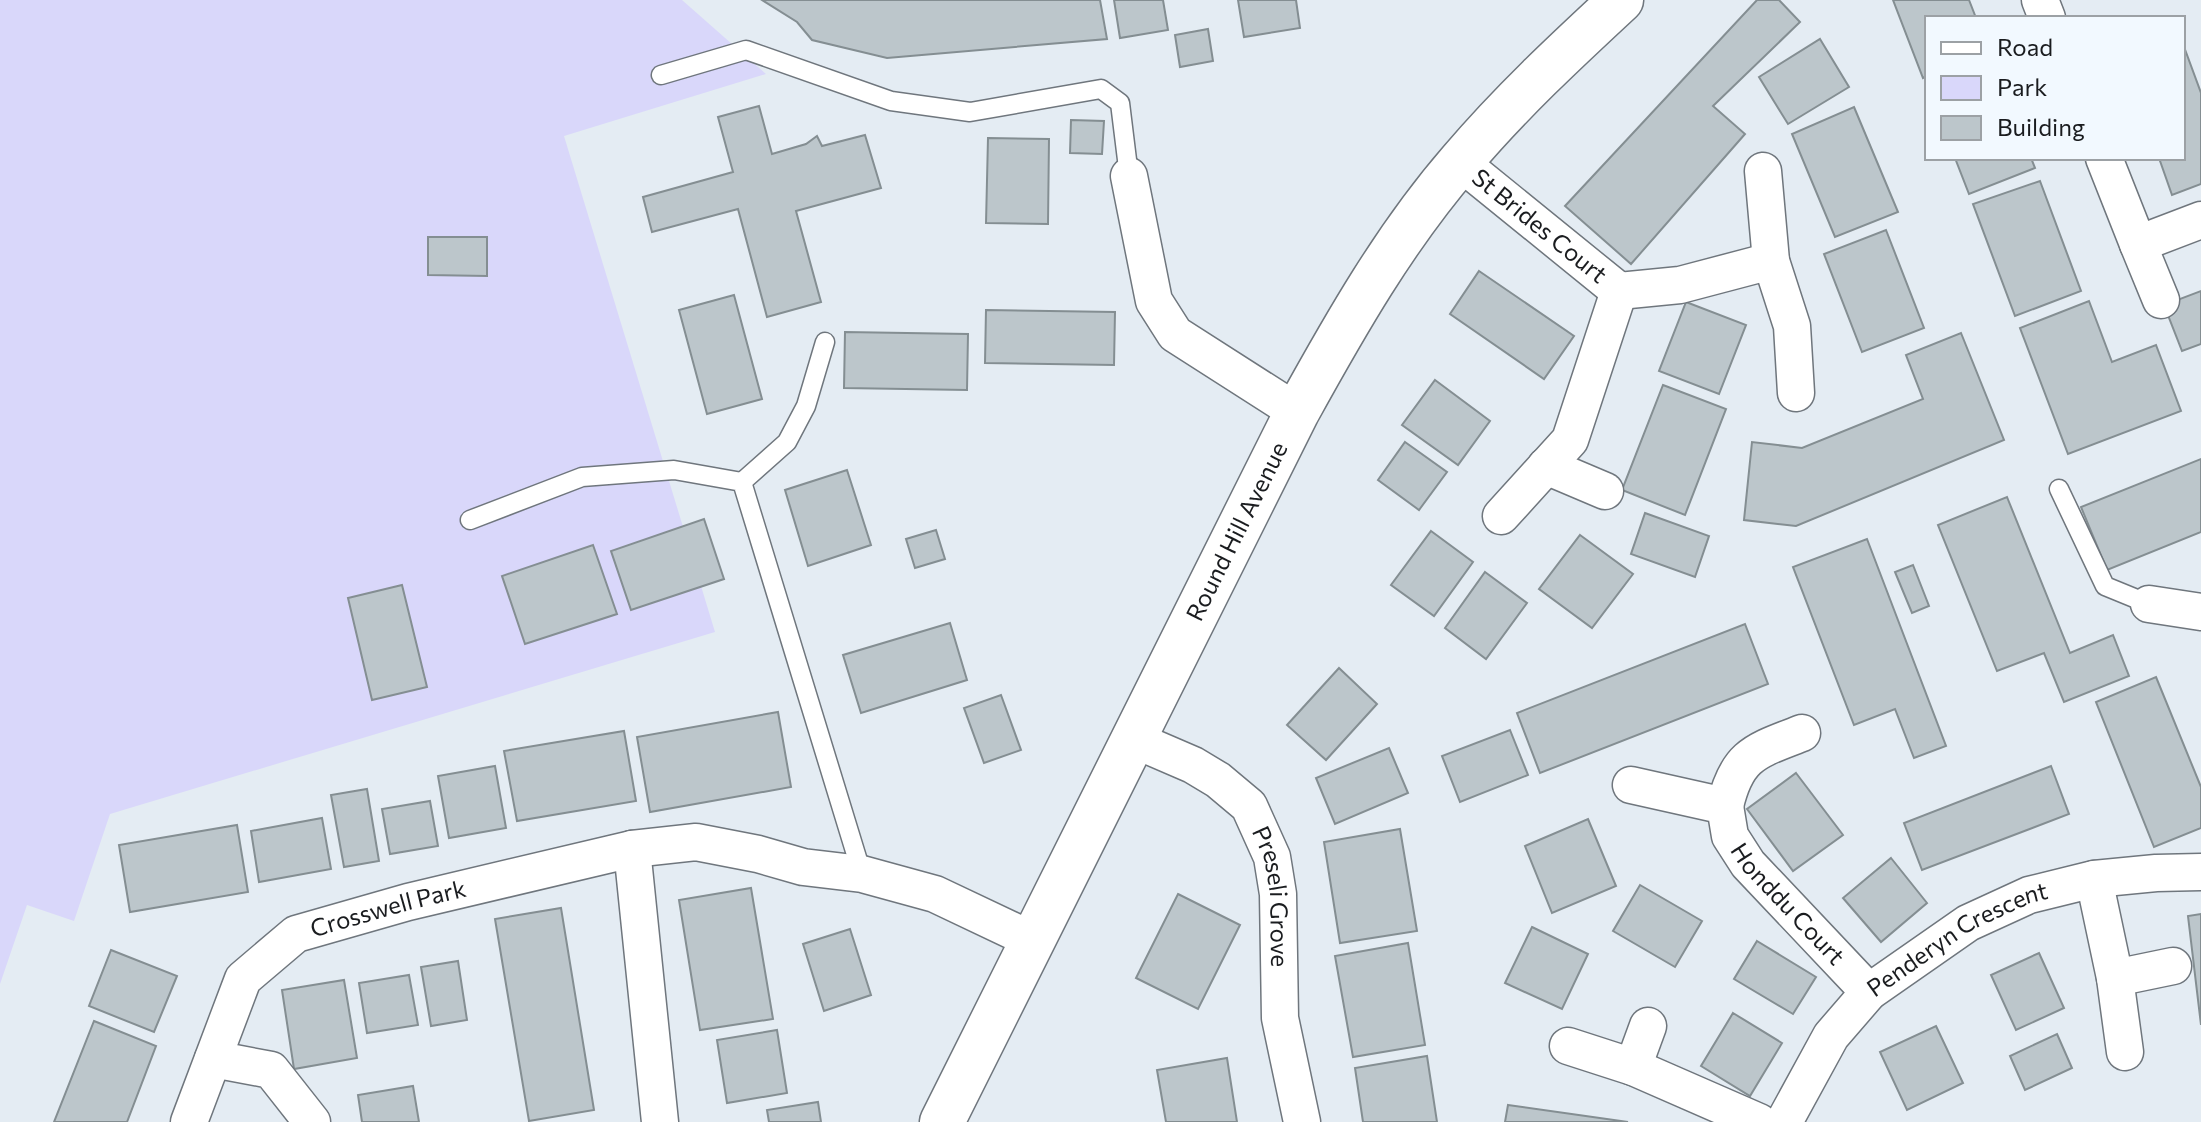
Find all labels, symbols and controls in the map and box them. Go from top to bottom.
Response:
legend [1925,16,2185,160]
text: Road [1997,32,2053,61]
text: Park [1997,72,2047,101]
text: Building [1997,112,2085,141]
street label: St Brides Court [1467,162,1614,289]
street label: Round Hill Avenue [1179,437,1293,625]
street label: Preseli Grove [1247,821,1295,967]
street label: Honddu Court [1725,837,1852,970]
street label: Crosswell Park [307,873,468,942]
street label: Penderyn Crescent [1861,875,2050,1002]

